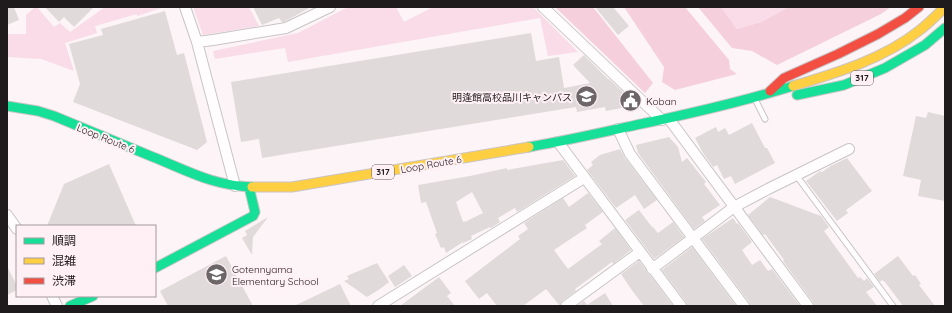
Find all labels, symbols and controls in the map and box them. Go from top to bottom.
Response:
road number: 317 [851,71,873,85]
school or university icon: 明逢館高校品川キャンパス [574,84,600,110]
public building icon: Koban [618,88,644,114]
place label: 明逢館高校品川キャンパス [452,91,572,104]
place label: Koban [646,95,676,108]
street label: Loop Route 6 [75,121,137,156]
street label: Loop Route 6 [400,153,463,176]
road number: 317 [372,165,394,179]
legend [16,225,156,297]
text: 順調 [52,233,76,248]
text: 混雑 [52,253,76,268]
school or university icon: Gotennyama Elementary School [204,262,230,288]
place label: Gotennyama Elementary School [232,263,319,288]
text: 渋滞 [52,273,76,288]

